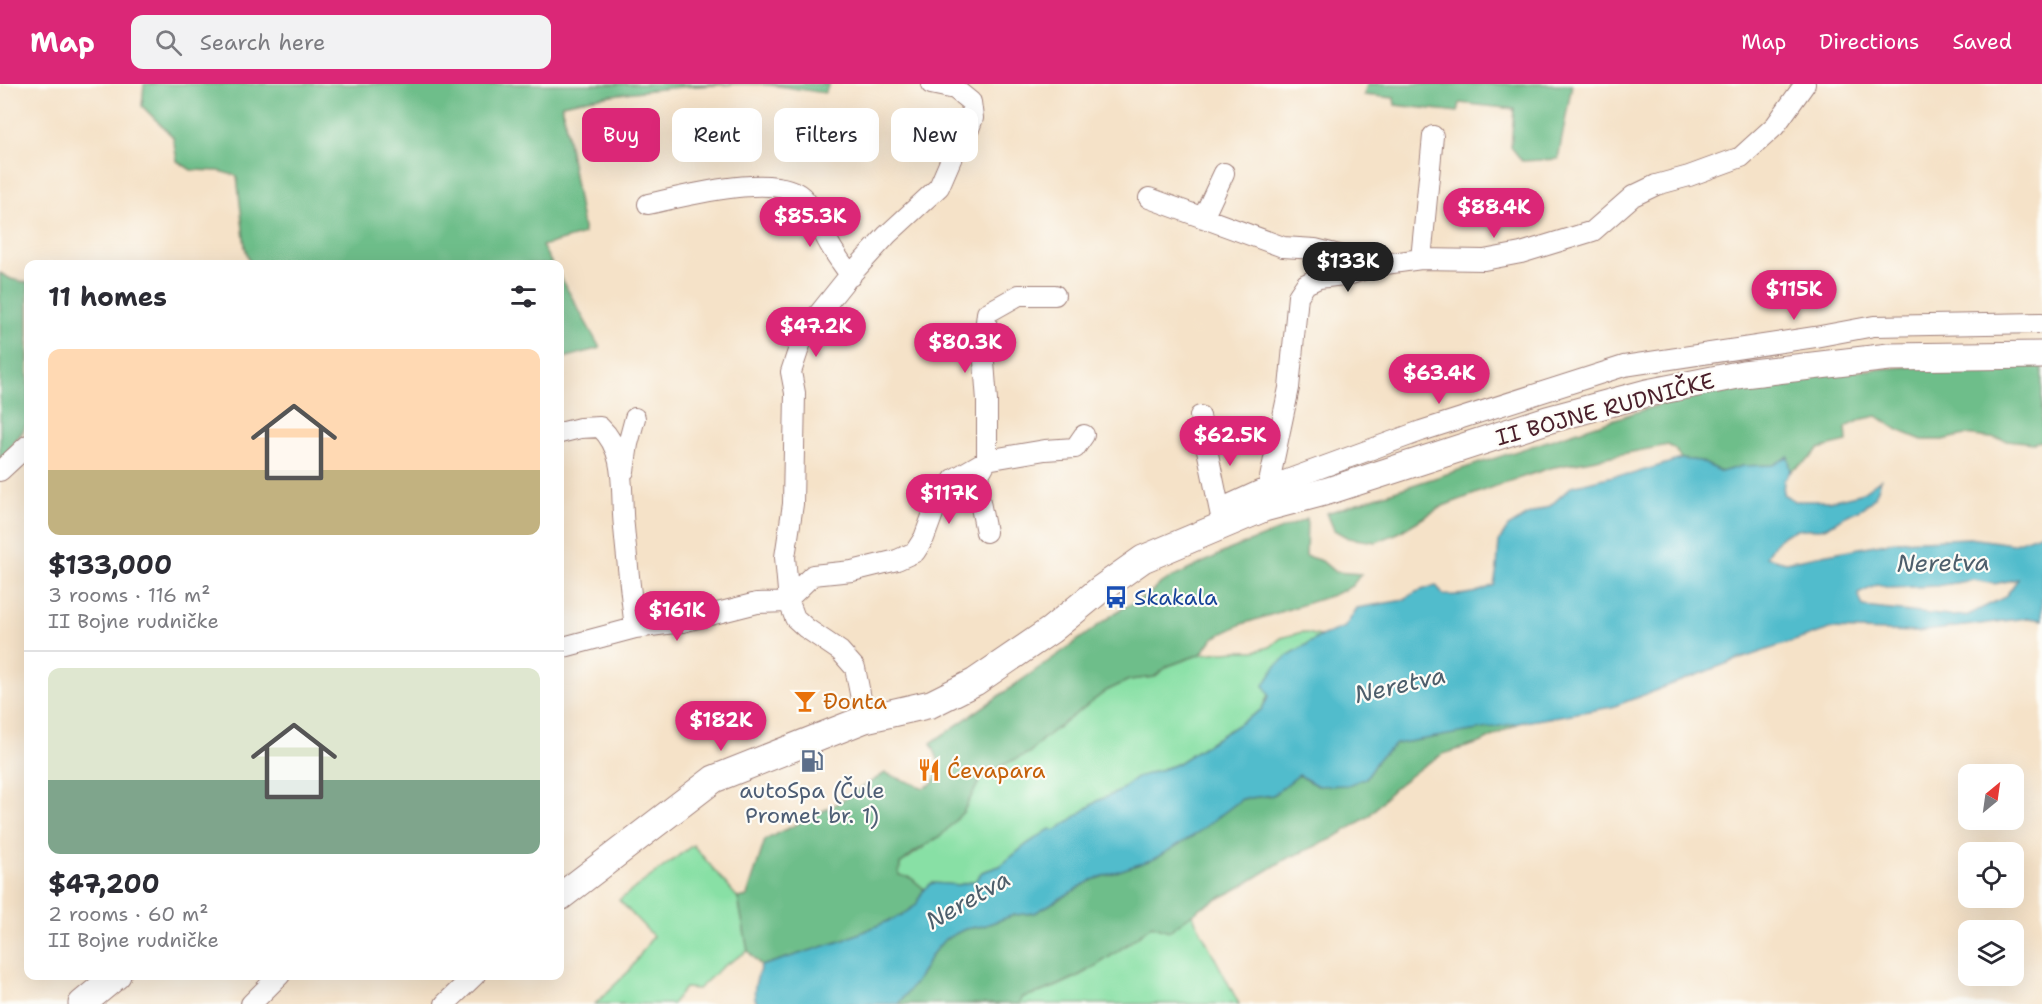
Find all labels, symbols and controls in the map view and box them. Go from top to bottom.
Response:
search box [131,15,551,69]
text: Map [30,23,95,61]
icon: search [152,26,185,59]
text: Search here [200,28,325,57]
text: Map [1741,28,1786,56]
text: Directions [1819,28,1919,56]
text: Saved [1952,28,2012,56]
chip: Buy [582,108,660,162]
chip: Rent [672,108,762,162]
chip: Filters [774,108,879,162]
chip: New [891,108,978,162]
pin: $88.4K [1445,188,1543,239]
text: $88.4K [1457,194,1531,220]
pin: $85.3K [761,197,859,248]
text: $85.3K [774,203,846,229]
pin: $133K [1306,242,1390,293]
text: $133K [1317,248,1379,274]
pin: $115K [1752,270,1836,321]
text: $115K [1766,276,1822,302]
text: 11 homes [48,279,167,314]
icon: filters [507,280,540,313]
pin: $47.2K [767,307,865,358]
text: $47.2K [780,313,852,339]
pin: $80.3K [916,323,1014,374]
text: $80.3K [928,329,1002,355]
pin: $63.4K [1390,354,1488,405]
text: $63.4K [1403,360,1475,386]
street label: II BOJNE RUDNIČKE [1493,366,1717,452]
icon: home [240,388,348,496]
pin: $62.5K [1181,416,1279,467]
text: $62.5K [1194,422,1266,448]
pin: $117K [907,474,991,525]
text: $117K [920,480,978,506]
water label: Neretva [1896,546,1990,580]
text: $133,000 [48,547,172,582]
text: 3 rooms · 116 m² [48,582,210,608]
place label: Skakala [1134,583,1218,612]
bus stop icon: Skakala [1103,584,1129,610]
pin: $161K [635,591,719,642]
text: $161K [649,597,705,623]
text: II Bojne rudničke [48,608,219,634]
water label: Neretva [1351,659,1449,711]
place label: Đonta [823,687,887,716]
bar icon: Đonta [792,688,818,714]
pin: $182K [679,701,763,752]
icon: home [240,707,348,815]
text: $182K [689,707,753,733]
fuel station icon: autoSpa (Čule Promet br. 1) [799,748,825,774]
place label: Ćevapara [947,756,1046,785]
restaurant icon: Ćevapara [916,757,942,783]
north arrow [1958,764,2024,830]
map controls [1958,764,2024,986]
place label: autoSpa (Čule Promet br. 1) [739,776,885,830]
button: locate [1958,842,2024,908]
water label: Neretva [920,863,1016,937]
text: $47,200 [48,866,160,901]
text: 2 rooms · 60 m² [48,901,208,927]
button: layers [1958,920,2024,986]
text: II Bojne rudničke [48,927,219,953]

